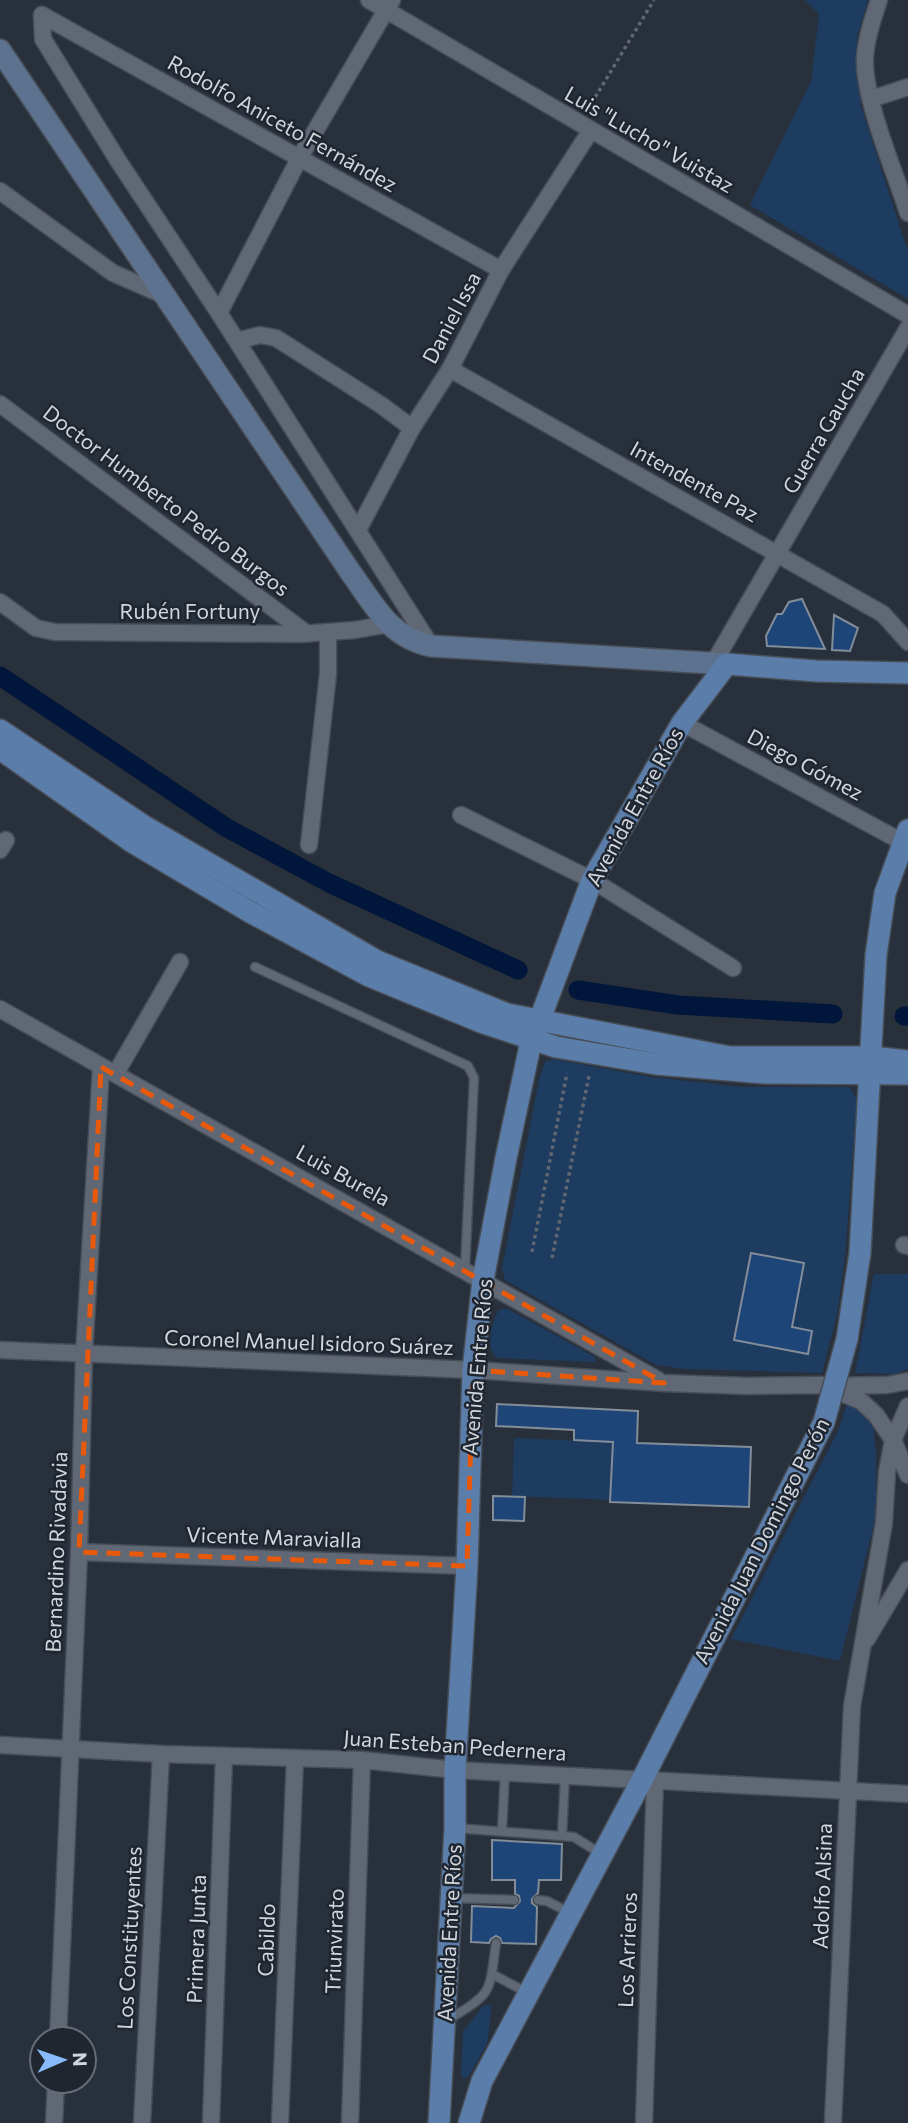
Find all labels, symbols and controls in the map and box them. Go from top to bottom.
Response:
street label: Rodolfo Aniceto Fernández [164,49,402,196]
street label: Luis "Lucho" Vuistaz [561,80,739,197]
street label: Daniel Issa [416,267,485,367]
street label: Guerra Gaucha [777,363,869,498]
street label: Doctor Humberto Pedro Burgos [39,399,295,601]
street label: Intendente Paz [626,435,763,526]
street label: Rubén Fortuny [120,598,261,623]
street label: Avenida Entre Ríos [580,723,688,890]
street label: Diego Gómez [744,723,868,805]
street label: Luis Burela [292,1139,395,1211]
street label: Avenida Entre Ríos [456,1277,497,1456]
street label: Coronel Manuel Isidoro Suárez [164,1324,454,1359]
street label: Avenida Juan Domingo Perón [688,1413,834,1667]
street label: Bernardino Rivadavia [39,1451,72,1653]
street label: Vicente Maravialla [186,1521,362,1552]
street label: Juan Esteban Pedernera [343,1724,567,1765]
street label: Adolfo Alsina [807,1822,836,1949]
street label: Avenida Entre Ríos [431,1844,466,2022]
street label: Los Constituyentes [111,1846,146,2030]
street label: Primera Junta [181,1874,210,2004]
street label: Triunvirato [319,1888,348,1994]
street label: Los Arrieros [612,1892,641,2008]
street label: Cabildo [252,1903,279,1977]
north arrow [28,2025,98,2095]
text: N [69,2052,92,2067]

